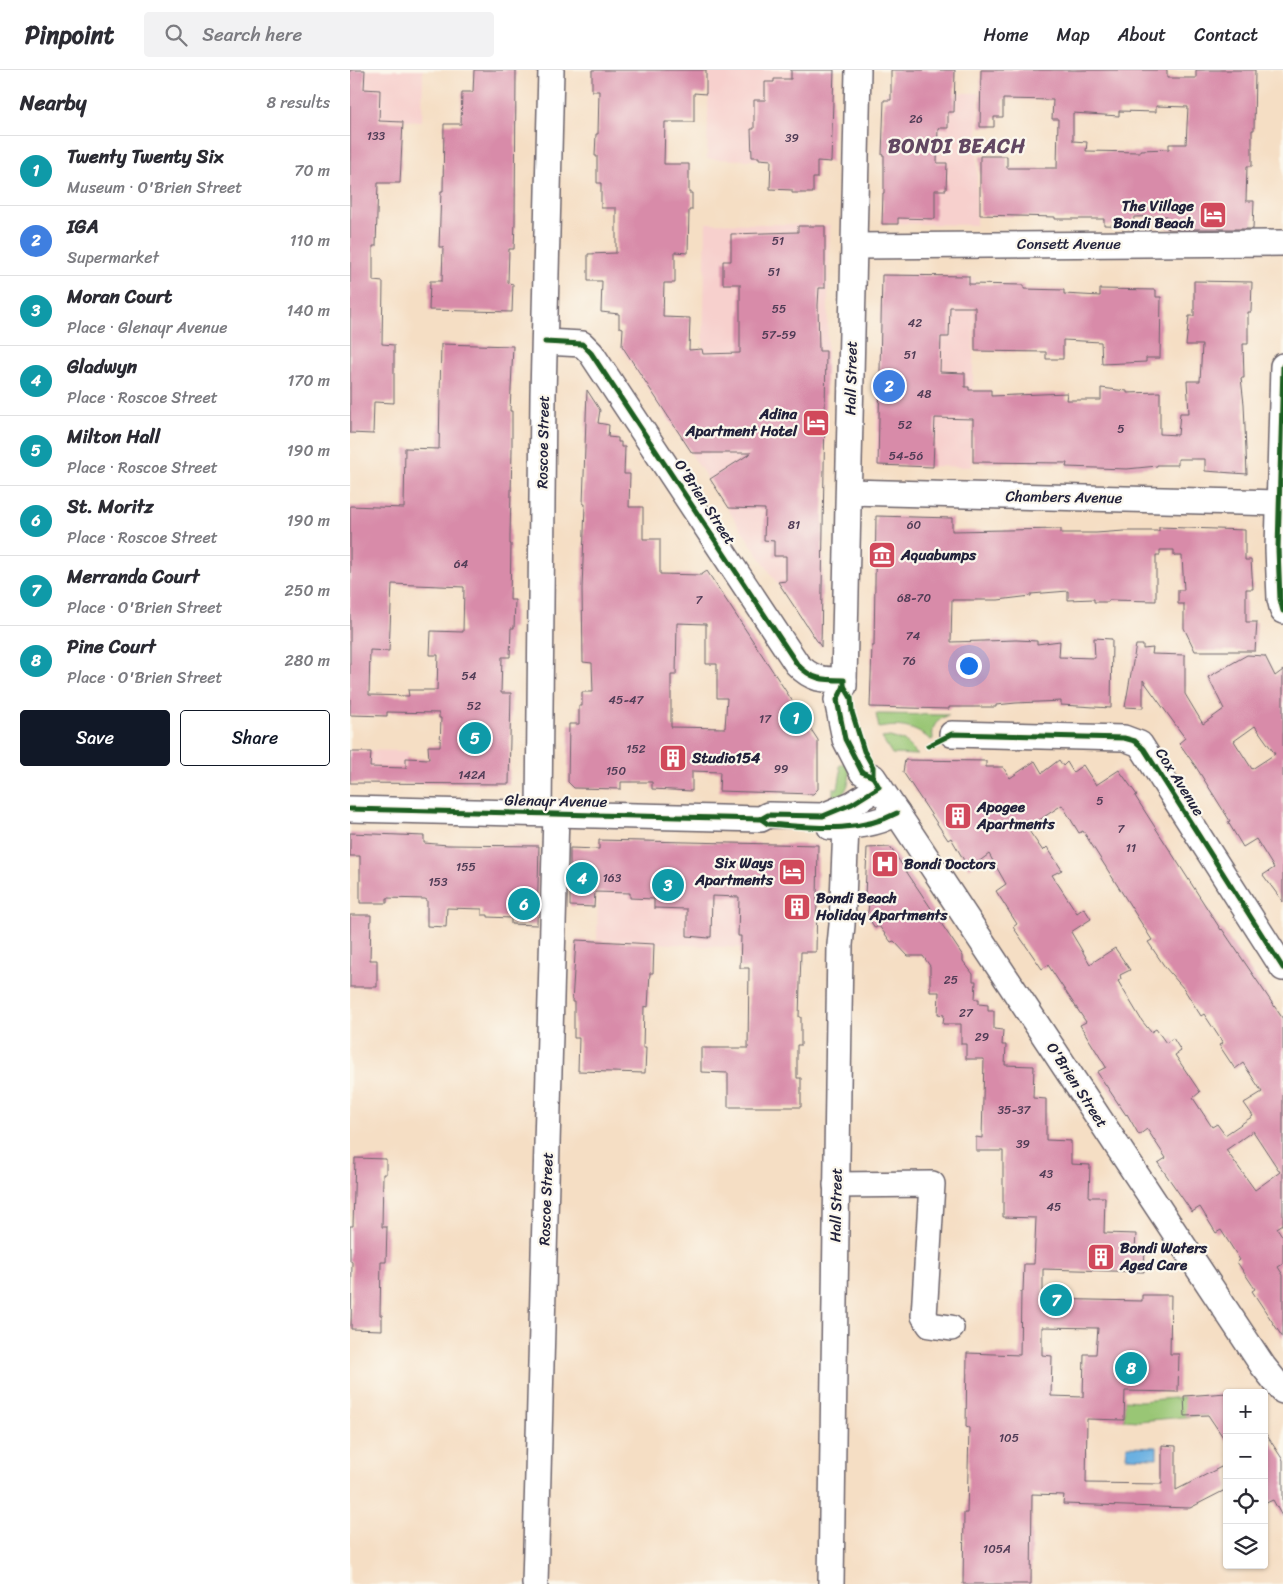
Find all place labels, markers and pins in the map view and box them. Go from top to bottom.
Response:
place label: The Village Bondi Beach [1113,193,1194,236]
hotel icon: The Village Bondi Beach [1198,200,1228,230]
pin: 2 [873,367,905,405]
place label: Adina Apartment Hotel [685,401,798,444]
hotel icon: Adina Apartment Hotel [801,408,831,438]
museum icon: Aquabumps [867,540,897,570]
place label: Aquabumps [900,542,977,568]
pin: 1 [780,699,812,737]
pin: 5 [459,719,491,757]
building icon: Studio154 [658,743,688,773]
place label: Studio154 [691,745,761,771]
place label: Apogee Apartments [976,794,1056,837]
building icon: Apogee Apartments [943,801,973,831]
hospital icon: Bondi Doctors [870,849,900,879]
place label: Six Ways Apartments [694,850,774,893]
place label: Bondi Doctors [904,851,996,877]
hotel icon: Six Ways Apartments [777,857,807,887]
pin: 4 [566,859,598,897]
pin: 3 [652,866,684,904]
pin: 6 [508,885,540,923]
place label: Bondi Beach Holiday Apartments [815,885,949,928]
building icon: Bondi Beach Holiday Apartments [782,892,812,922]
place label: Bondi Waters Aged Care [1119,1235,1208,1278]
building icon: Bondi Waters Aged Care [1086,1242,1116,1272]
pin: 7 [1040,1281,1072,1319]
pin: 8 [1115,1349,1147,1387]

